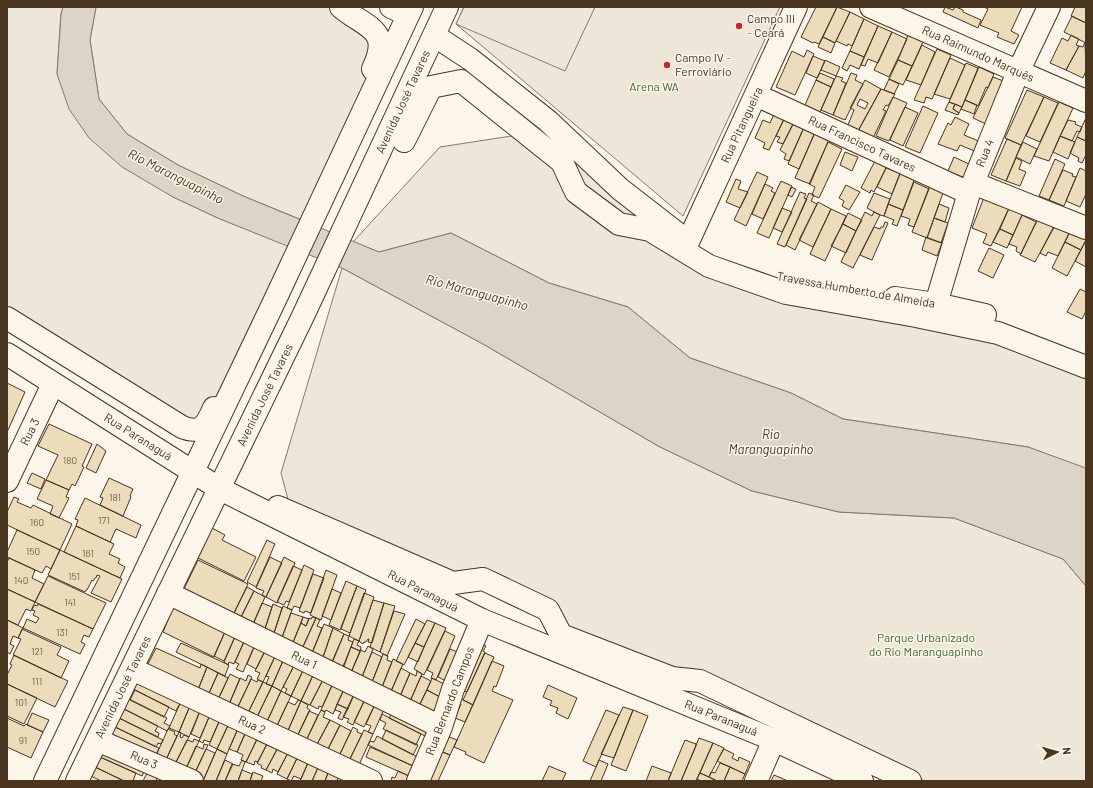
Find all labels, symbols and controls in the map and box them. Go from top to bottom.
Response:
place label: Campo III - Ceará [747,11,795,39]
marker: Campo III - Ceará [734,21,744,31]
street label: Rua Raimundo Marquês [920,22,1037,84]
street label: Avenida José Tavares [372,48,432,155]
place label: Campo IV - Ferroviário [675,50,732,78]
marker: Campo IV - Ferroviário [662,60,672,70]
park label: Arena WA [629,79,679,93]
street label: Rua Pitangueira [717,84,765,165]
street label: Rua Francisco Tavares [807,112,919,174]
street label: Rua 4 [972,137,996,169]
water label: Rio Maranguapinho [125,145,227,207]
street label: Travessa Humberto de Almeida [776,268,936,310]
water label: Rio Maranguapinho [424,271,530,313]
street label: Avenida José Tavares [233,341,295,448]
street label: Rua Paranaguá [102,410,175,463]
street label: Rua 3 [17,416,42,447]
water label: Rio Maranguapinho [729,426,814,457]
house number: 180 [63,454,77,466]
house number: 181 [109,491,121,503]
house number: 171 [98,514,110,526]
house number: 160 [30,516,44,528]
house number: 150 [26,545,40,557]
house number: 161 [82,547,94,559]
street label: Rua Paranaguá [386,566,461,614]
house number: 151 [68,570,80,582]
house number: 140 [14,574,28,586]
house number: 141 [64,596,76,608]
house number: 131 [56,626,68,638]
park label: Parque Urbanizado do Rio Maranguapinho [869,630,983,658]
street label: Avenida José Tavares [91,633,153,740]
street label: Rua Bernardo Campos [422,644,476,757]
house number: 121 [31,645,43,657]
street label: Rua 1 [289,647,319,671]
house number: 111 [32,675,42,687]
house number: 101 [15,696,27,708]
street label: Rua Paranaguá [683,696,760,738]
street label: Rua 2 [236,712,268,737]
north arrow [1037,732,1077,772]
house number: 91 [19,734,27,746]
street label: Rua 3 [129,747,160,771]
text: N [1061,747,1074,755]

